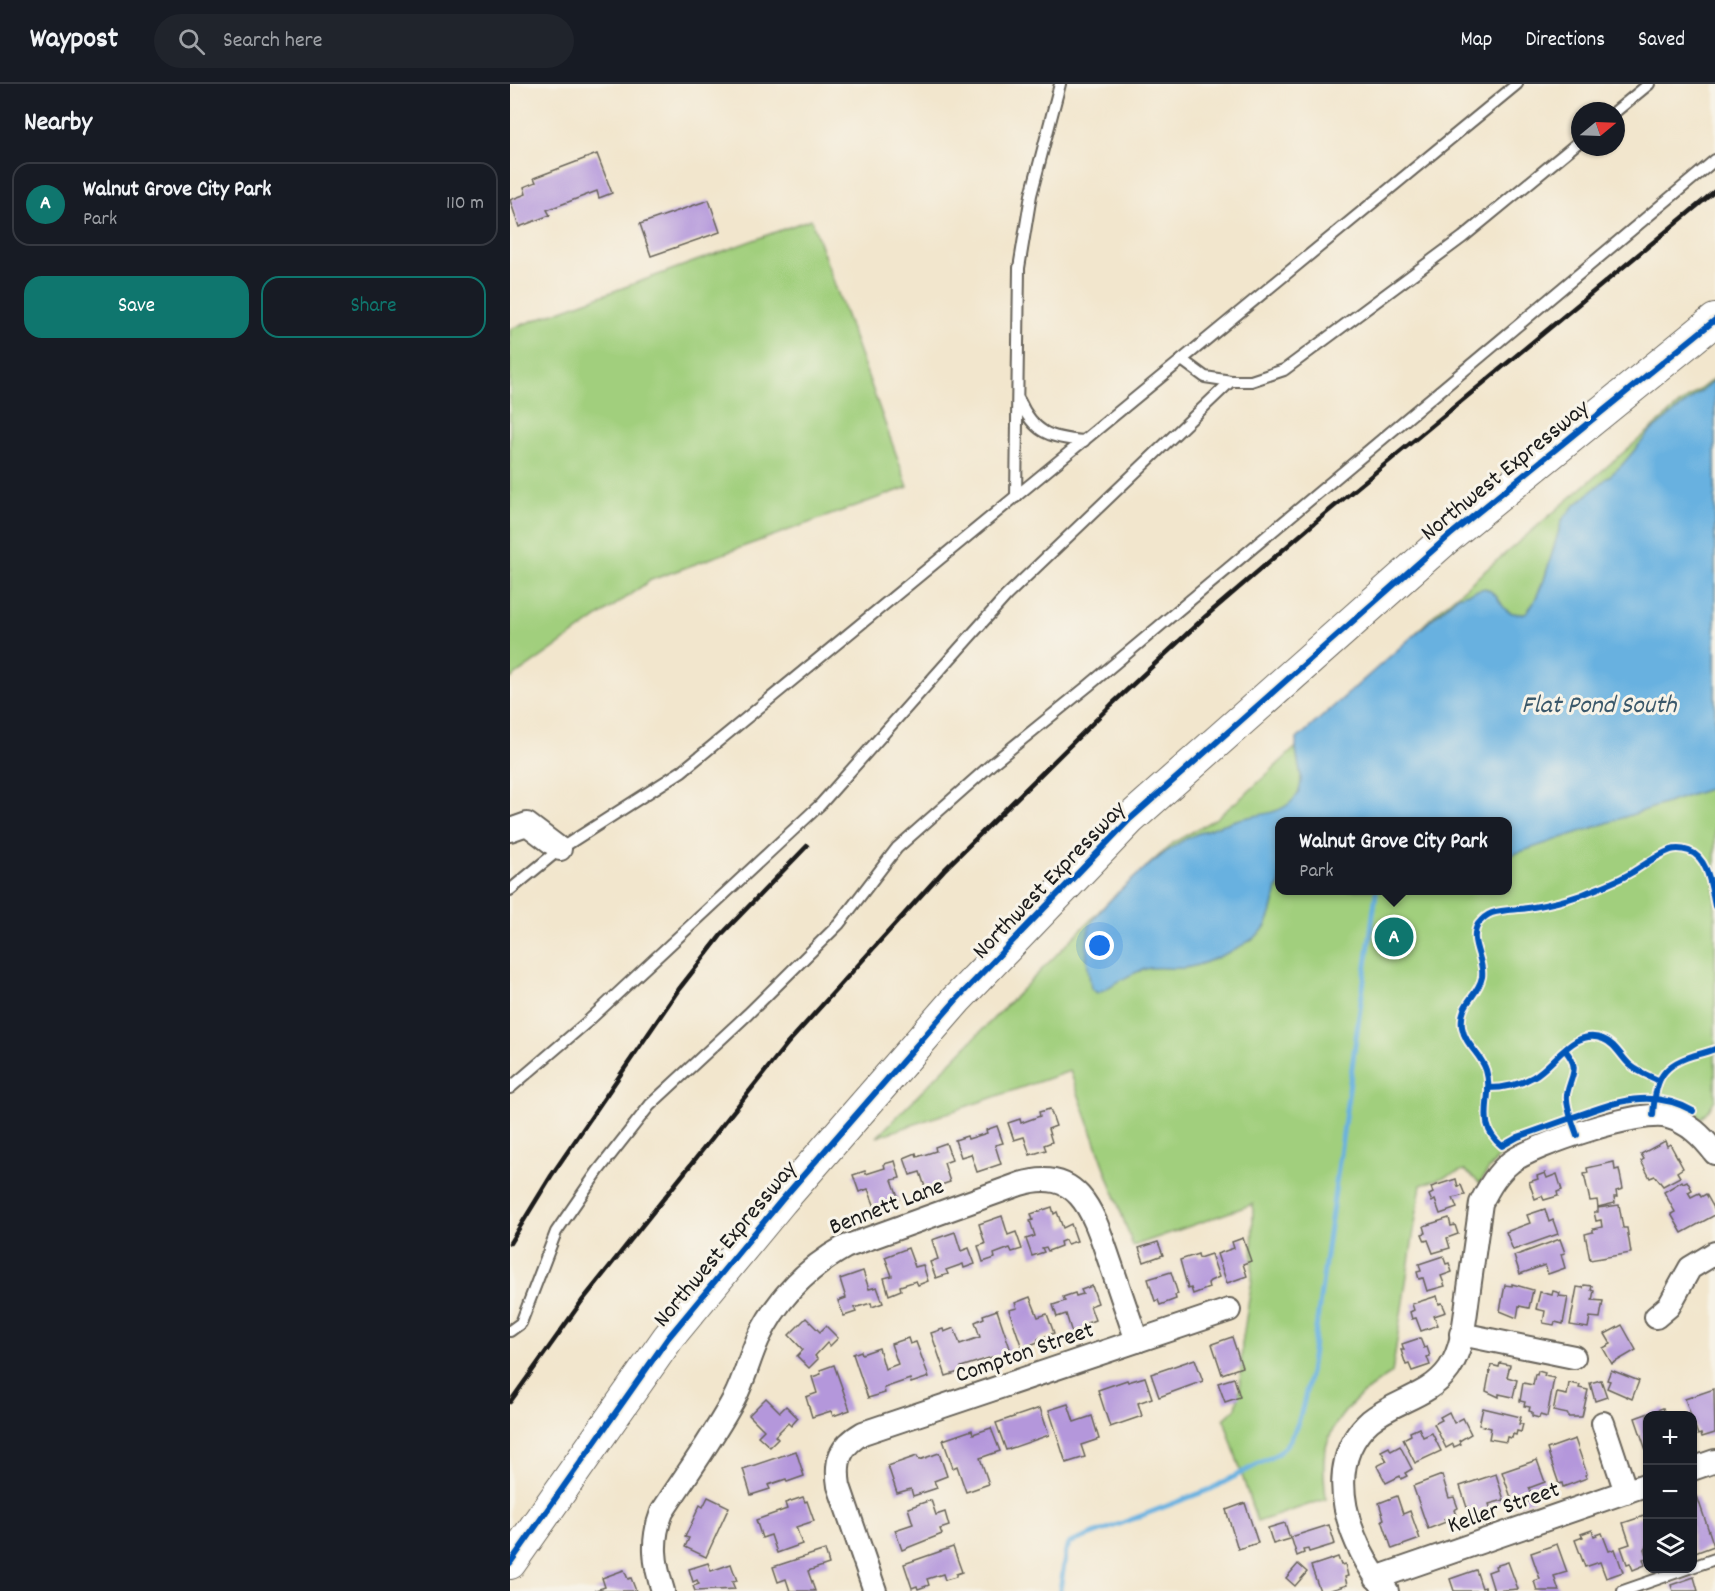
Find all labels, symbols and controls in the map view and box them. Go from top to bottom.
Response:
search box [154,14,574,68]
text: Waypost [30,21,118,61]
icon: search [175,25,208,58]
text: Search here [223,26,322,57]
text: Map [1461,26,1492,56]
text: Directions [1525,26,1605,56]
text: Saved [1638,26,1685,56]
north arrow [1571,102,1625,156]
text: Nearby [24,105,92,142]
text: Walnut Grove City Park [83,175,271,206]
text: A [40,190,51,218]
text: 110 m [446,190,484,218]
text: Park [83,206,117,234]
button: Save [24,276,249,338]
button: Share [261,276,486,338]
street label: Northwest Expressway [1414,392,1599,550]
water label: Flat Pond South [1522,688,1677,725]
street label: Northwest Expressway [965,793,1136,968]
popup [1275,817,1512,895]
text: Walnut Grove City Park [1299,827,1488,858]
text: Park [1299,858,1333,886]
pin: A [1374,914,1414,960]
your location [1085,931,1114,960]
street label: Northwest Expressway [646,1153,807,1336]
street label: Bennett Lane [825,1170,949,1245]
street label: Compton Street [951,1314,1099,1393]
map controls [1643,1411,1697,1573]
button: + [1643,1411,1697,1465]
button: − [1643,1465,1697,1519]
street label: Keller Street [1443,1474,1565,1544]
button: layers [1643,1519,1697,1573]

